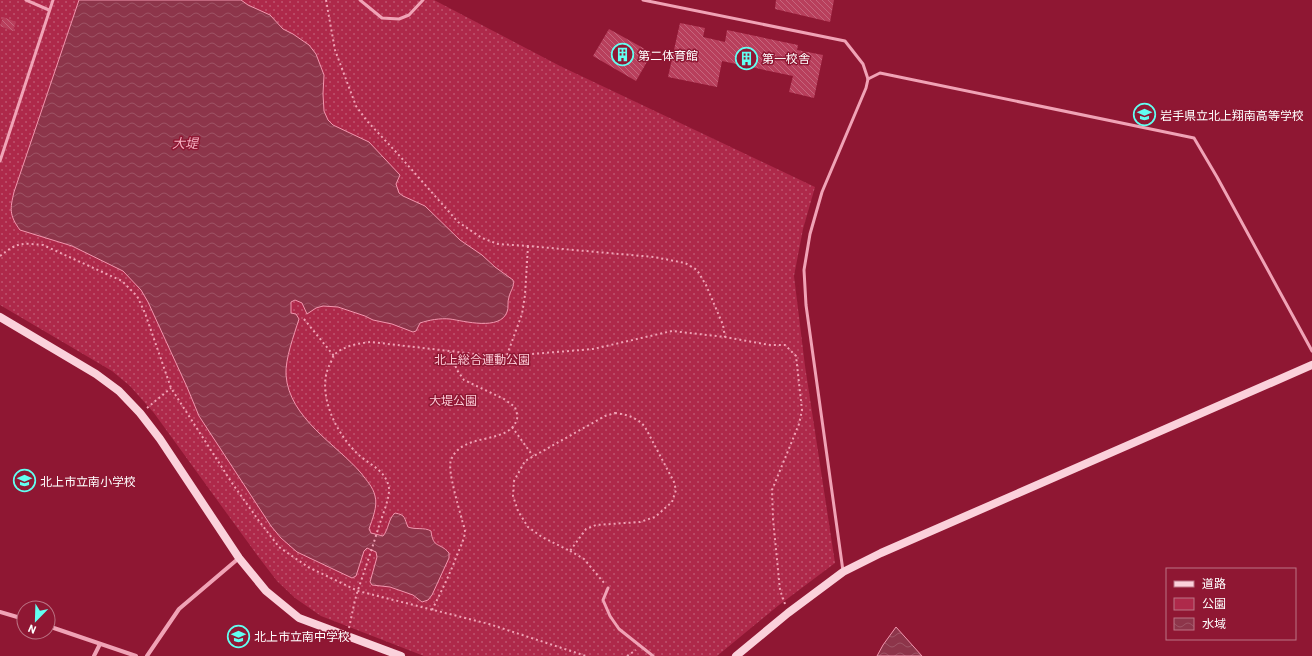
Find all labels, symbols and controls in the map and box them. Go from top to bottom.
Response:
building icon: 第二体育館 [609,42,635,68]
building icon: 第一校舎 [734,45,760,71]
place label: 第二体育館 [638,48,698,62]
place label: 第一校舎 [762,51,810,65]
school or university icon: 岩手県立北上翔南高等学校 [1132,102,1158,128]
place label: 岩手県立北上翔南高等学校 [1160,108,1304,122]
water label: 大堤 [172,135,200,151]
park label: 北上総合運動公園 [434,352,530,366]
park label: 大堤公園 [429,393,477,407]
school or university icon: 北上市立南小学校 [12,468,38,494]
place label: 北上市立南小学校 [40,474,136,488]
legend [1166,568,1296,640]
text: 道路 [1202,576,1226,590]
text: 公園 [1202,596,1226,610]
north arrow [16,600,56,640]
text: 水域 [1202,616,1226,630]
text: N [26,622,38,637]
school or university icon: 北上市立南中学校 [226,623,252,649]
place label: 北上市立南中学校 [254,629,350,643]

